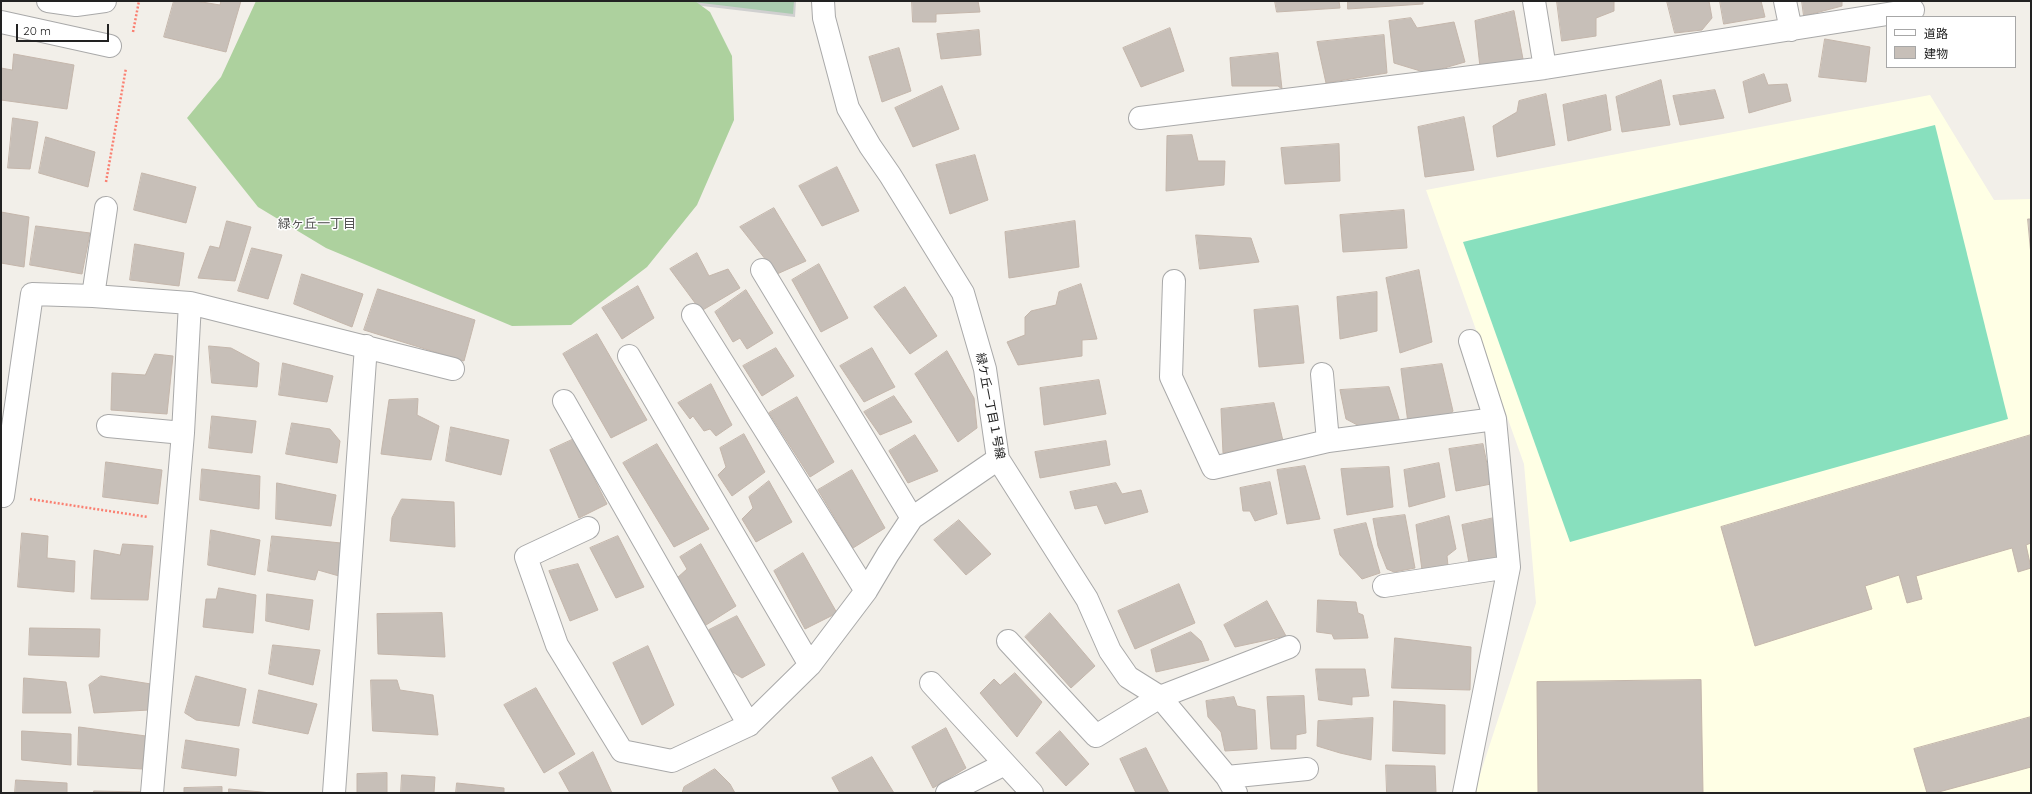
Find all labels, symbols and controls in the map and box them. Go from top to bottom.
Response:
scale bar [18,16,111,42]
legend [1886,16,2016,68]
text: 20 m [23,23,51,38]
text: 道路 [1924,26,1948,41]
text: 建物 [1924,46,1948,61]
district label: 緑ヶ丘一丁目 [278,216,356,232]
street label: 緑ケ丘一丁目１号線 [973,352,1007,460]

